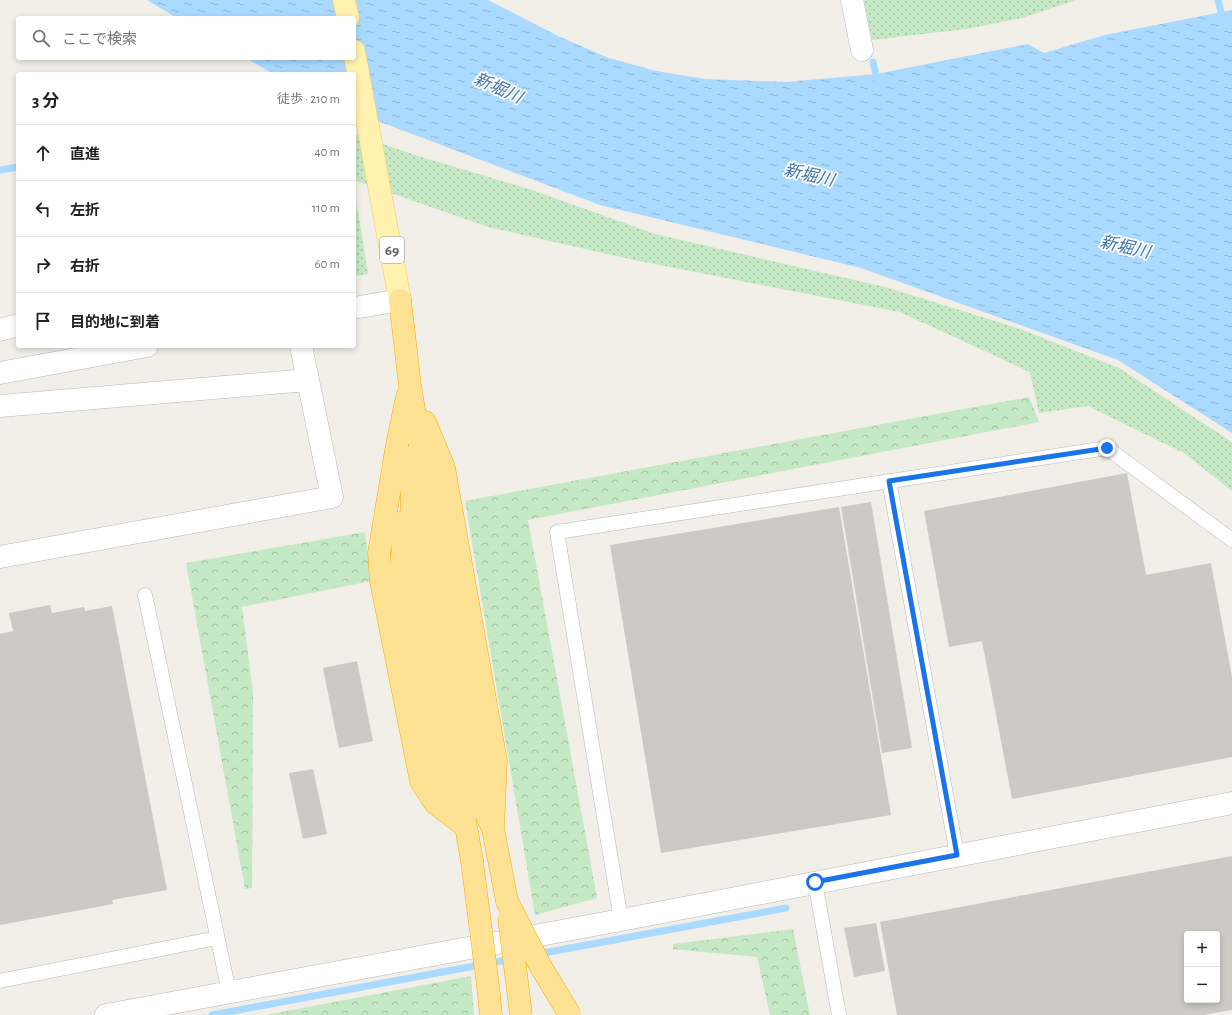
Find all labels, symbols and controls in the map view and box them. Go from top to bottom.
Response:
search box [16,16,356,60]
icon: search [30,27,52,49]
text: ここで検索 [62,32,137,47]
water label: 新堀川 [471,69,527,107]
text: 3 分 [32,92,59,109]
text: 徒歩 · 210 m [277,93,340,106]
icon: ahead [32,142,54,164]
text: 40 m [314,146,340,159]
text: 直進 [70,147,100,162]
water label: 新堀川 [782,160,838,189]
icon: left [32,198,54,220]
text: 110 m [312,202,340,215]
text: 左折 [70,203,100,218]
water label: 新堀川 [1098,232,1154,261]
road number: 69 [380,237,404,263]
icon: right [32,254,54,276]
text: 60 m [314,258,340,271]
text: 右折 [70,259,100,274]
icon: arrive [32,310,54,332]
text: 目的地に到着 [70,315,160,330]
route end [1098,439,1116,457]
route start [806,873,824,891]
map controls [1184,931,1220,1003]
button: + [1184,931,1220,967]
button: − [1184,967,1220,1003]

